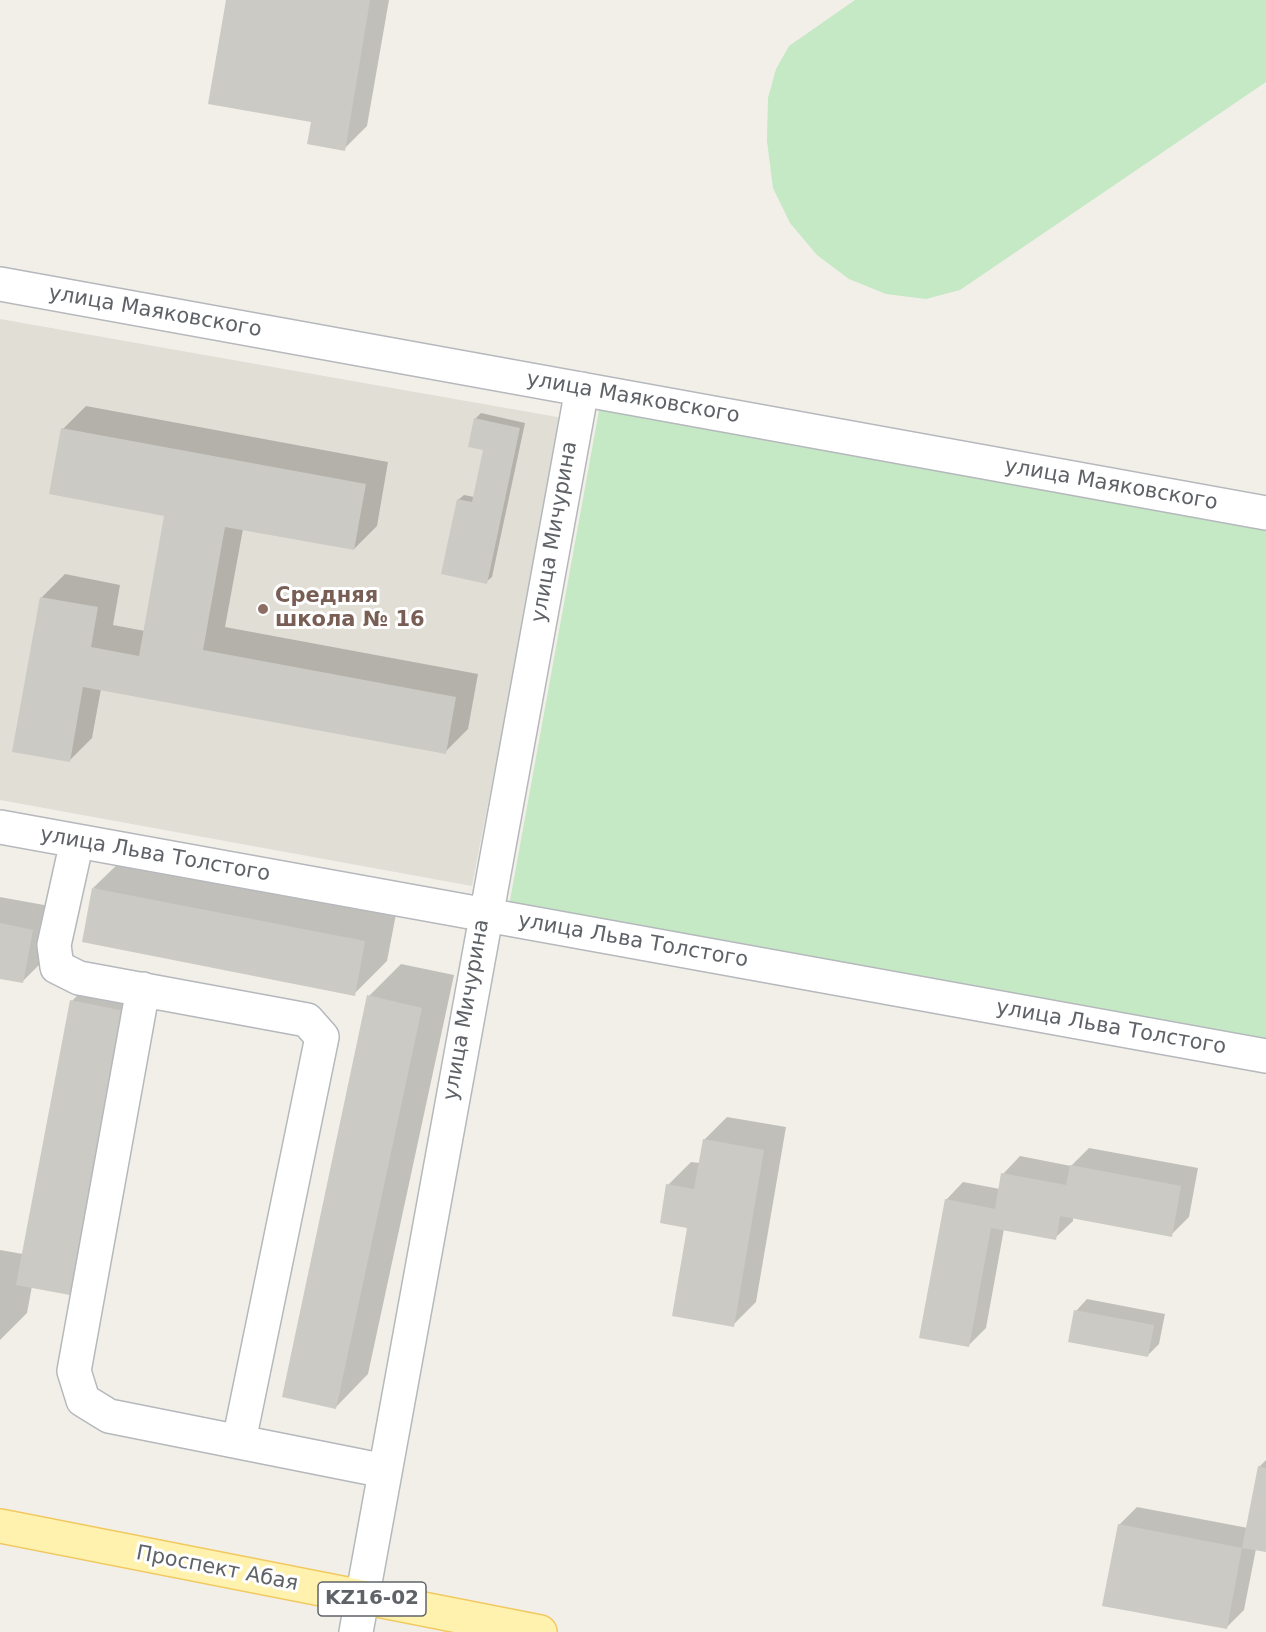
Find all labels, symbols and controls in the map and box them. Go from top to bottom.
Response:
street label: улица Маяковского [47,281,263,343]
street label: улица Маяковского [525,367,741,429]
street label: улица Мичурина [527,439,583,625]
street label: улица Маяковского [1003,454,1219,516]
place label: Средняя школа № 16 [275,584,425,634]
marker: Средняя школа № 16 [256,602,270,616]
street label: улица Льва Толстого [38,822,272,888]
street label: улица Льва Толстого [516,908,750,974]
street label: улица Мичурина [439,917,495,1103]
street label: улица Льва Толстого [994,995,1228,1061]
street label: Проспект Абая [134,1541,300,1597]
road number: KZ16-02 [318,1582,426,1616]

